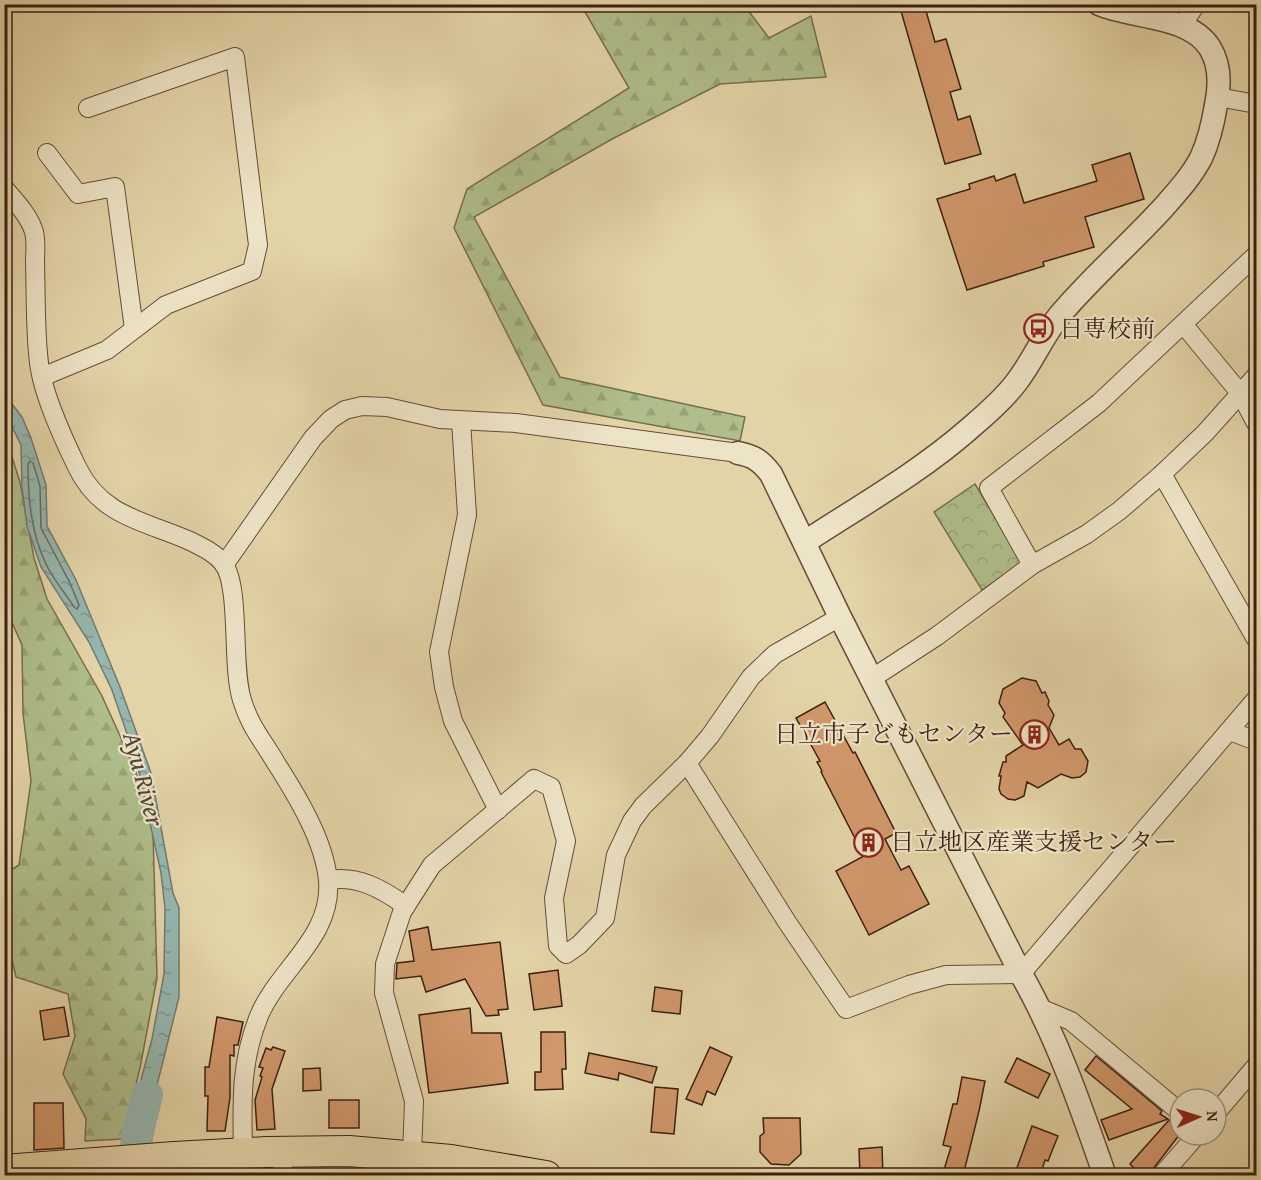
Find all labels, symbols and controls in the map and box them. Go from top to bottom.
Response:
place label: 日専校前 [1059,311,1155,346]
bus stop icon: 日専校前 [1022,313,1054,345]
place label: 日立市子どもセンター [774,716,1013,751]
building icon: 日立市子どもセンター [1018,718,1050,750]
water label: Ayu River [113,726,176,832]
place label: 日立地区産業支援センター [890,824,1177,859]
building icon: 日立地区産業支援センター [853,826,885,858]
north arrow [1168,1087,1228,1147]
text: N [1201,1110,1225,1122]

